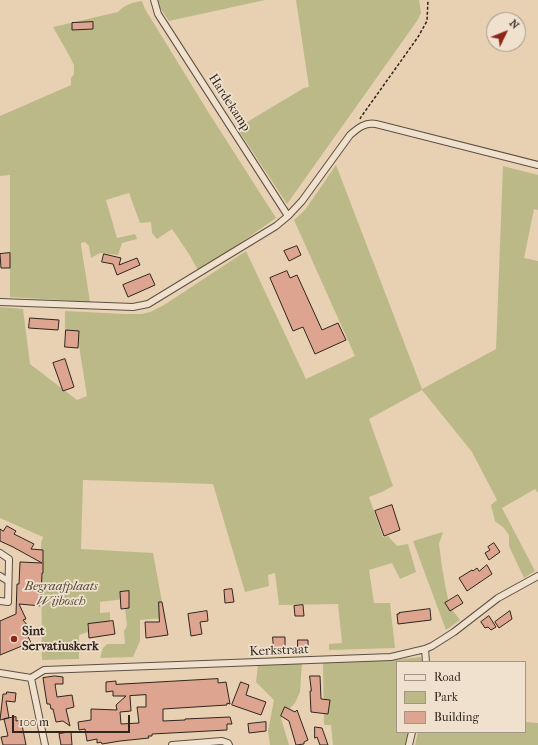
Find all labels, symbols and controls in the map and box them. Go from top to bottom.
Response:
north arrow [486,12,526,52]
text: N [507,17,522,32]
street label: Hardekamp [205,71,253,135]
park label: Begraafplaats Wijbosch [24,579,98,610]
place label: Sint Servatiuskerk [22,624,99,655]
marker: Sint Servatiuskerk [9,634,19,644]
street label: Kerkstraat [249,642,309,660]
legend [396,661,526,733]
text: Road [434,670,461,684]
text: Park [434,690,458,704]
scale bar [14,707,132,733]
text: Building [434,710,479,724]
text: 100 m [19,715,49,729]

